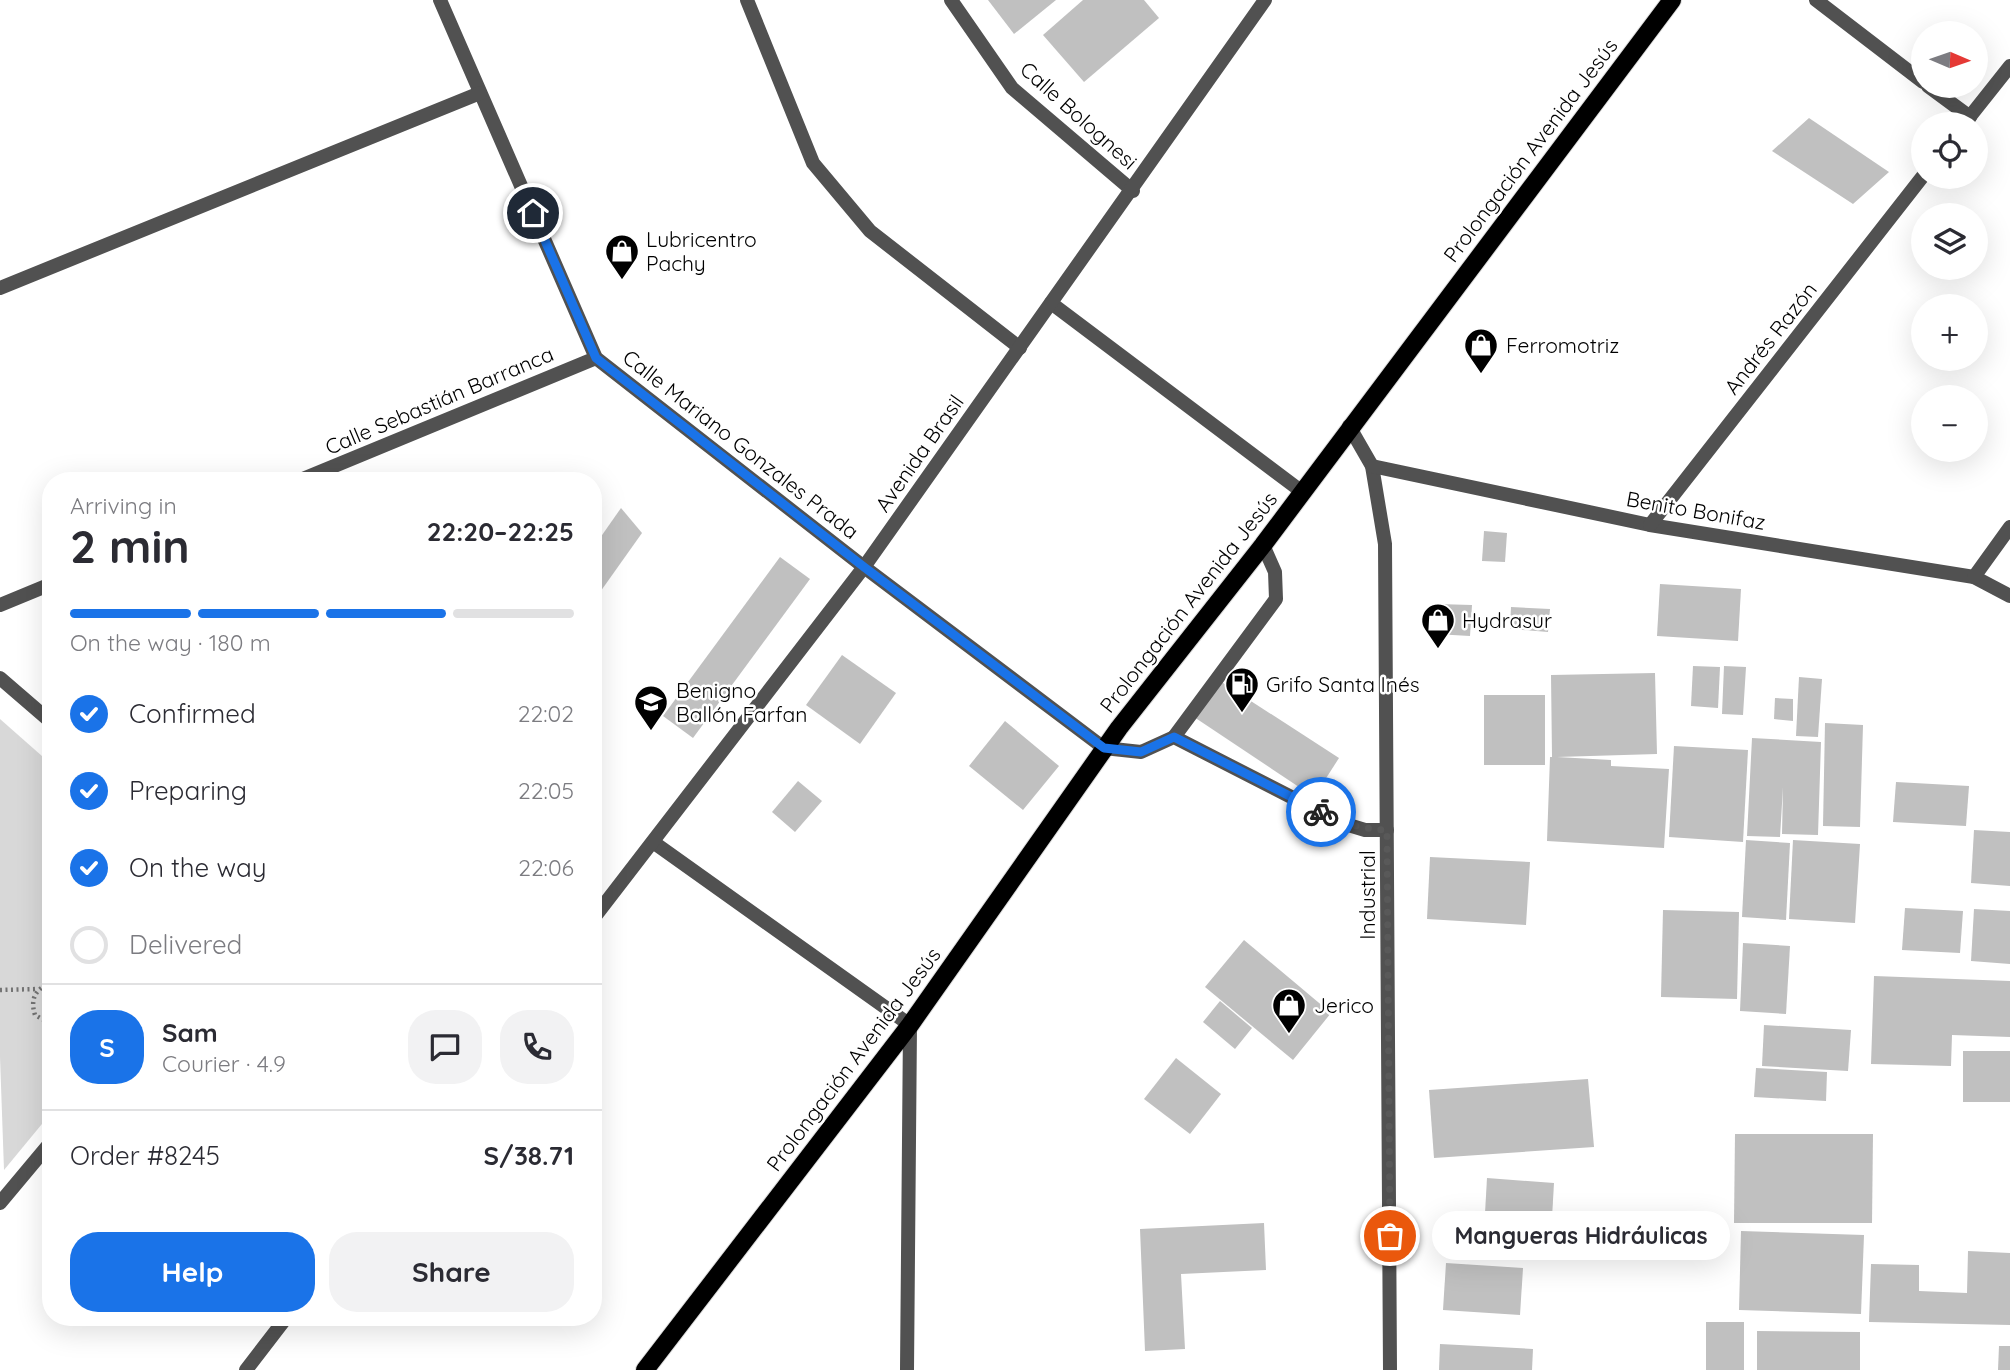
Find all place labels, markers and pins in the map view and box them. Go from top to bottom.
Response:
pin [503,183,563,243]
place label: Lubricentro Pachy [646,226,757,276]
shop icon: Lubricentro Pachy [603,232,641,281]
shop icon: Ferromotriz [1462,326,1500,375]
place label: Ferromotriz [1506,332,1619,358]
shop icon: Hydrasur [1419,601,1457,650]
place label: Hydrasur [1462,607,1552,633]
fuel station icon: Grifo Santa Inés [1223,665,1261,714]
place label: Grifo Santa Inés [1266,671,1420,697]
place label: Benigno Ballón Farfan [676,677,807,727]
school or university icon: Benigno Ballón Farfan [632,683,670,732]
shop icon: Jerico [1270,986,1308,1035]
place label: Jerico [1314,992,1374,1018]
pin [1360,1206,1420,1266]
callout: Mangueras Hidráulicas [1432,1212,1730,1260]

